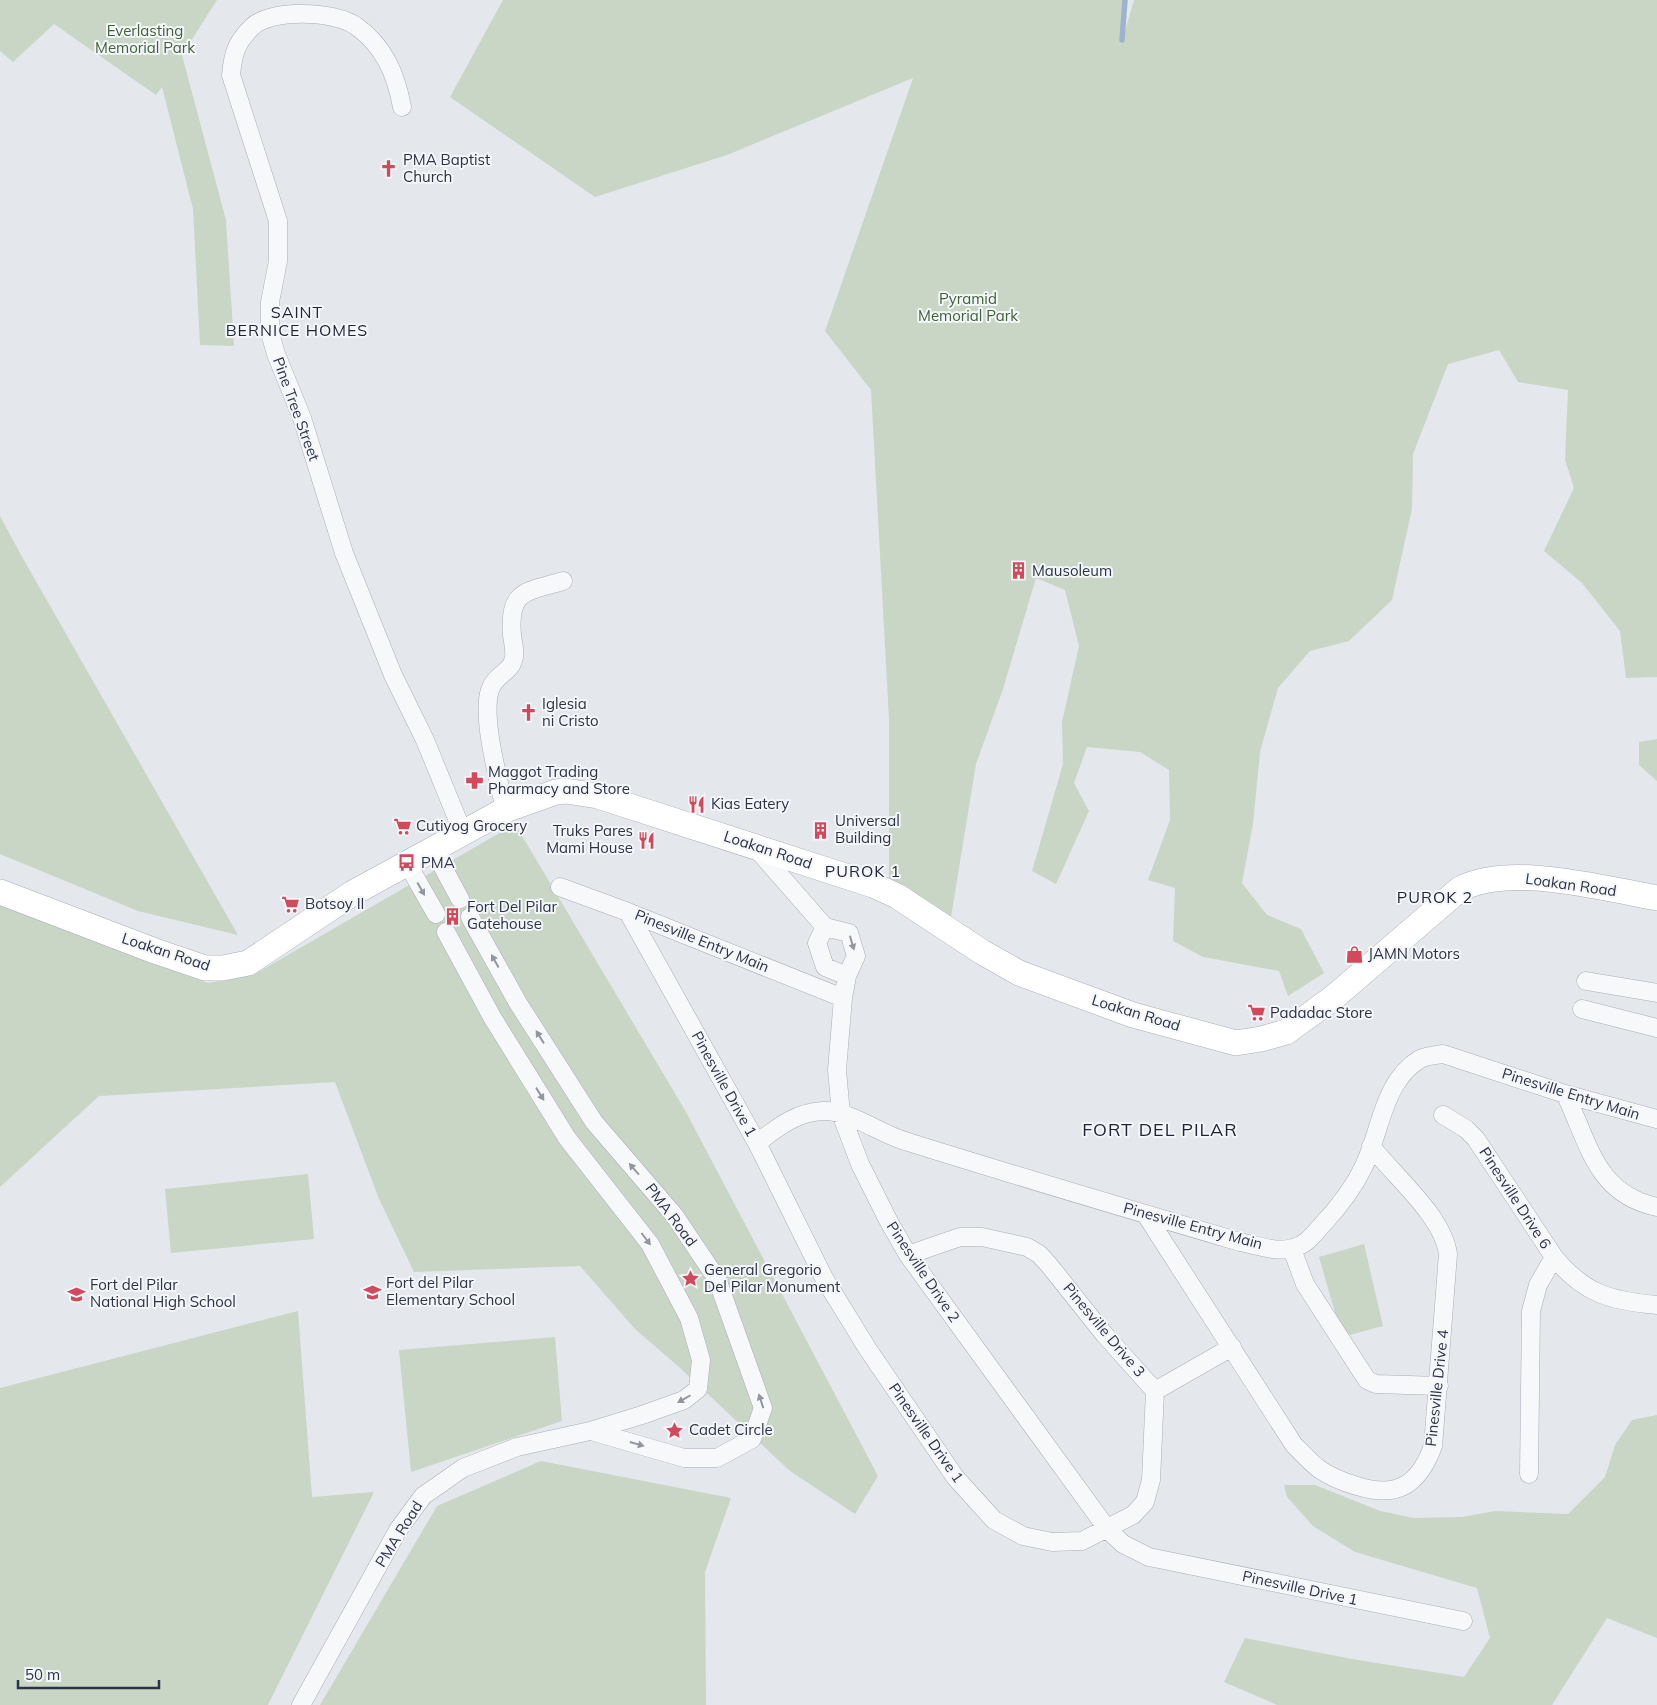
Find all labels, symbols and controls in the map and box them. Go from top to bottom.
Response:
park label: Everlasting Memorial Park [95,21,195,57]
place label: PMA Baptist Church [403,150,490,186]
church icon: PMA Baptist Church [379,159,399,179]
park label: Pyramid Memorial Park [918,289,1018,325]
district label: SAINT BERNICE HOMES [226,302,368,340]
street label: Pine Tree Street [269,354,324,463]
building icon: Mausoleum [1008,561,1028,581]
place label: Mausoleum [1032,561,1112,580]
place label: Iglesia ni Cristo [542,694,599,730]
church icon: Iglesia ni Cristo [518,703,538,723]
place label: Maggot Trading Pharmacy and Store [488,762,630,798]
pharmacy icon: Maggot Trading Pharmacy and Store [464,771,484,791]
restaurant icon: Kias Eatery [687,794,707,814]
place label: Kias Eatery [711,794,789,813]
place label: Universal Building [835,811,900,847]
supermarket icon: Cutiyog Grocery [392,816,412,836]
place label: Cutiyog Grocery [416,816,527,835]
building icon: Universal Building [811,820,831,840]
place label: Truks Pares Mami House [546,821,633,857]
street label: Loakan Road [722,826,815,873]
restaurant icon: Truks Pares Mami House [637,830,657,850]
bus stop icon: PMA [397,853,417,873]
place label: PMA [421,853,455,872]
district label: PUROK 1 [825,861,901,881]
street label: Loakan Road [1524,869,1618,900]
one-way arrow [417,882,426,895]
district label: PUROK 2 [1397,887,1473,907]
supermarket icon: Botsoy II [281,894,301,914]
place label: Botsoy II [305,894,365,913]
place label: Fort Del Pilar Gatehouse [467,897,557,933]
street label: Pinesville Entry Main [632,905,772,976]
building icon: Fort Del Pilar Gatehouse [443,906,463,926]
street label: Loakan Road [120,928,213,975]
one-way arrow [848,936,856,951]
shop icon: JAMN Motors [1344,944,1364,964]
place label: JAMN Motors [1368,944,1460,963]
one-way arrow [490,954,499,967]
street label: Loakan Road [1089,990,1183,1035]
supermarket icon: Padadac Store [1246,1003,1266,1023]
place label: Padadac Store [1270,1003,1372,1022]
street label: Pinesville Drive 1 [688,1028,761,1140]
one-way arrow [535,1030,545,1044]
street label: Pinesville Entry Main [1500,1064,1642,1124]
one-way arrow [535,1087,544,1101]
district label: FORT DEL PILAR [1082,1118,1238,1141]
street label: Pinesville Drive 6 [1475,1143,1555,1252]
one-way arrow [629,1162,640,1175]
street label: PMA Road [641,1179,701,1250]
street label: Pinesville Entry Main [1122,1198,1265,1253]
street label: Pinesville Drive 2 [883,1218,964,1326]
one-way arrow [641,1232,651,1246]
place label: General Gregorio Del Pilar Monument [704,1260,840,1296]
place icon: General Gregorio Del Pilar Monument [680,1269,700,1289]
place label: Fort del Pilar Elementary School [386,1273,515,1309]
place label: Fort del Pilar National High School [90,1275,236,1311]
street label: Pinesville Drive 3 [1059,1279,1149,1381]
school or university icon: Fort del Pilar Elementary School [362,1282,382,1302]
school or university icon: Fort del Pilar National High School [66,1284,86,1304]
street label: Pinesville Drive 4 [1421,1329,1452,1447]
street label: Pinesville Drive 1 [885,1379,968,1486]
one-way arrow [756,1393,764,1408]
one-way arrow [677,1394,691,1403]
place icon: Cadet Circle [665,1420,685,1440]
place label: Cadet Circle [689,1420,773,1439]
one-way arrow [629,1440,645,1448]
street label: PMA Road [371,1497,426,1570]
street label: Pinesville Drive 1 [1241,1566,1360,1609]
scale bar [18,1658,159,1690]
text: 50 m [25,1665,60,1684]

